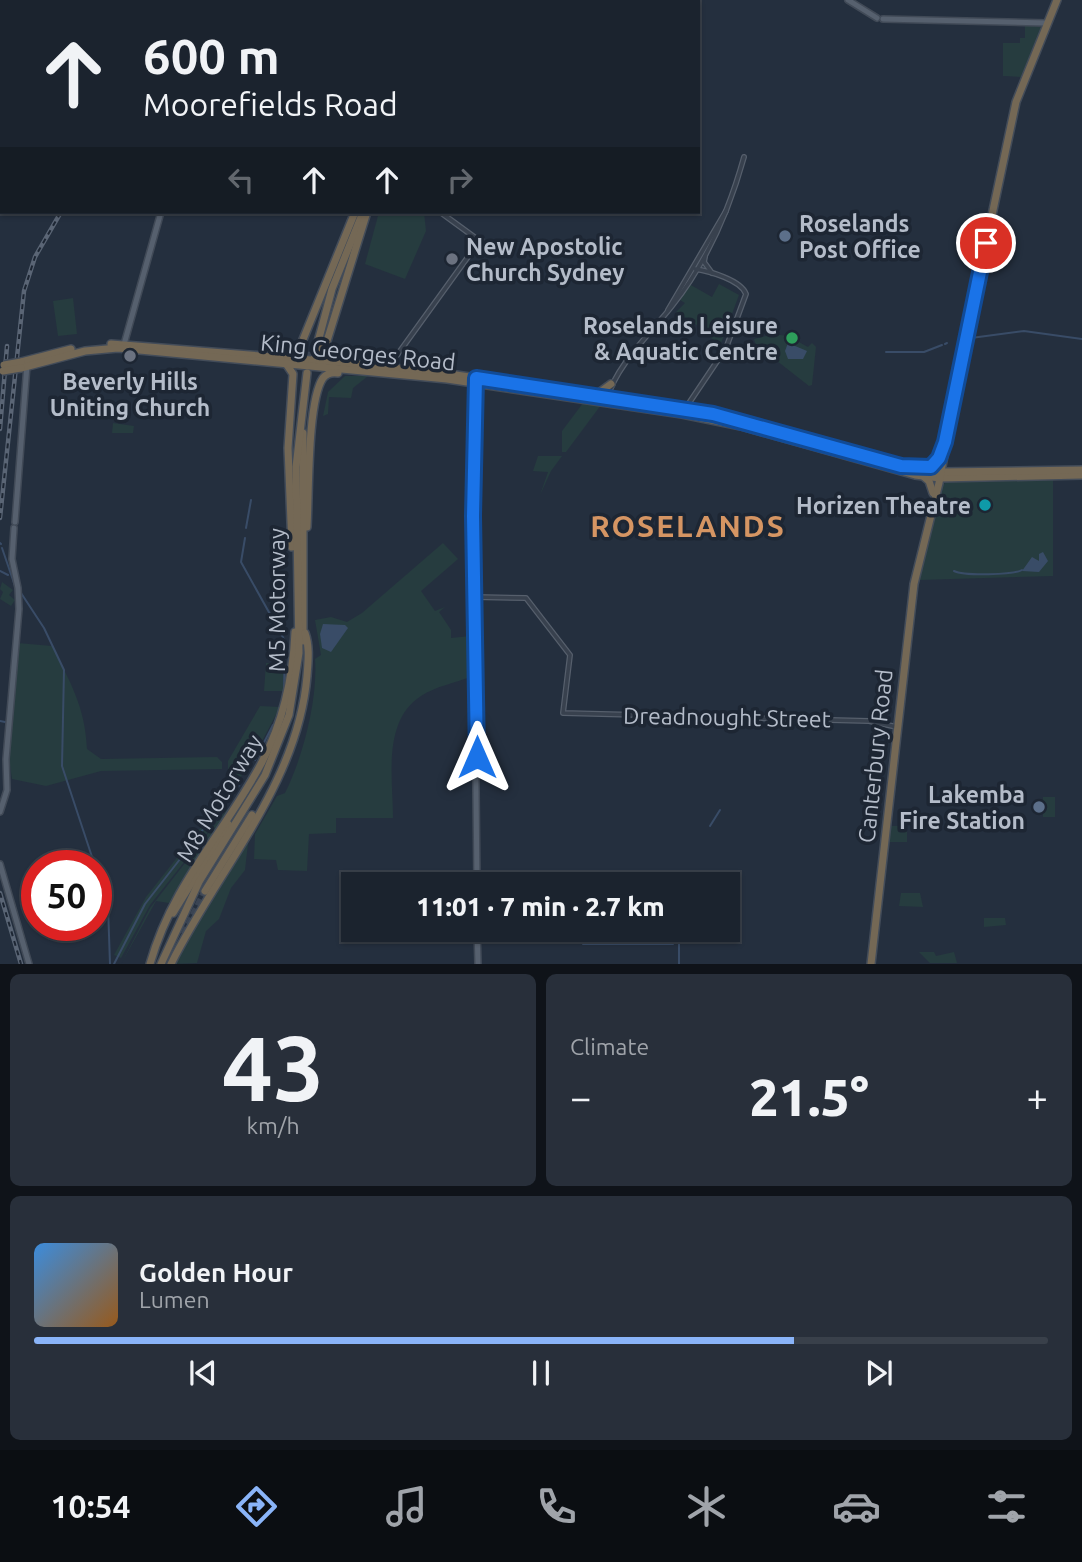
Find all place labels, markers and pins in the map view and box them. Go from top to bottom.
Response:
place label: Roselands Post Office [799,211,921,262]
pin [956,213,1016,273]
marker: Roselands Post Office [777,228,793,244]
place label: New Apostolic Church Sydney [466,234,624,285]
marker: New Apostolic Church Sydney [444,251,460,267]
place label: Roselands Leisure & Aquatic Centre [583,313,778,364]
marker: Roselands Leisure & Aquatic Centre [784,330,800,346]
marker: Beverly Hills Uniting Church [122,348,138,364]
place label: Beverly Hills Uniting Church [50,369,210,420]
place label: Horizen Theatre [796,493,971,518]
marker: Horizen Theatre [977,497,993,513]
place label: Lakemba Fire Station [899,782,1025,833]
marker: Lakemba Fire Station [1031,799,1047,815]

